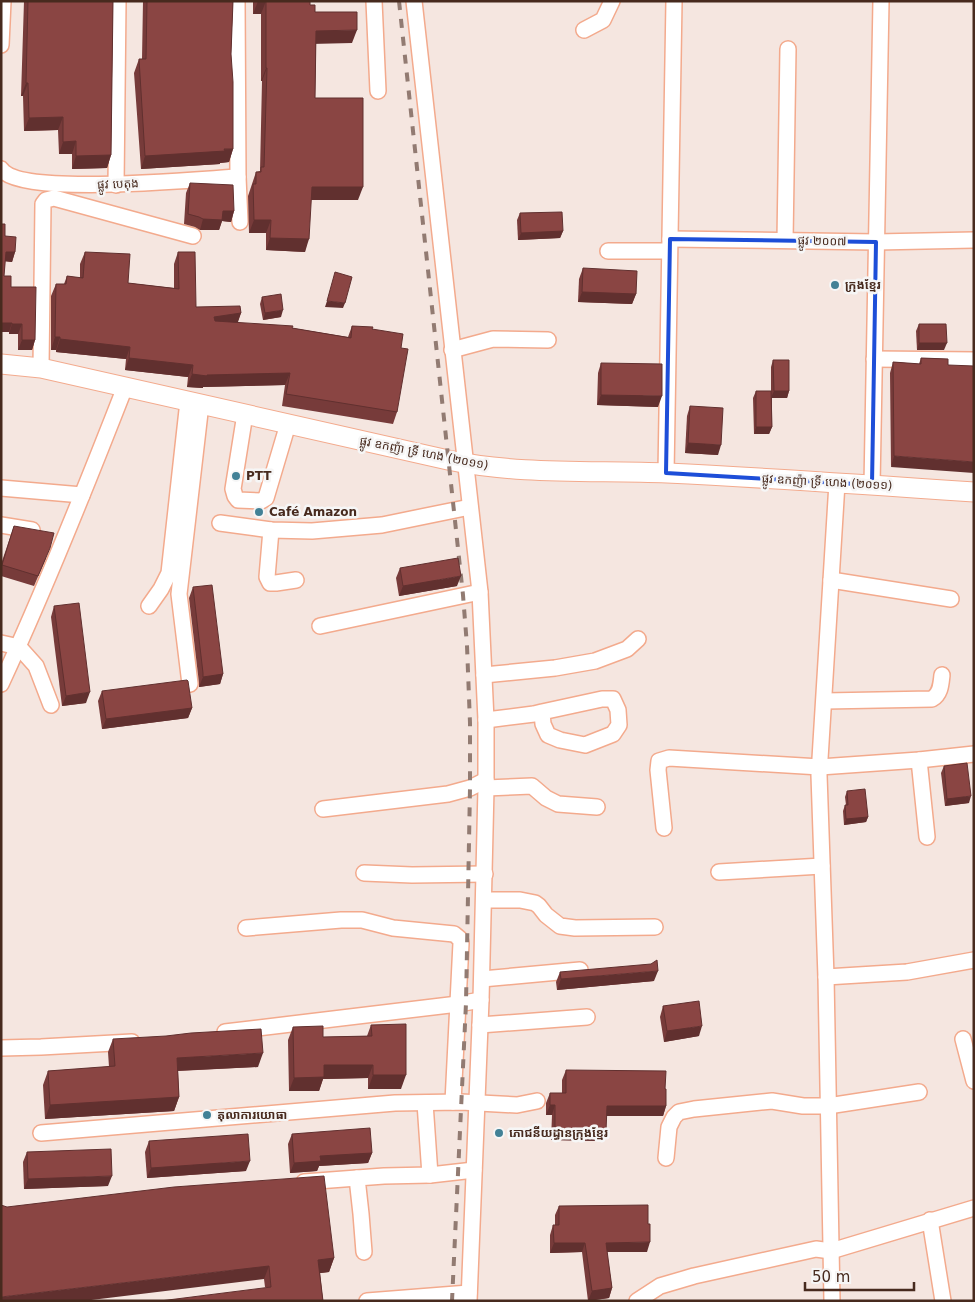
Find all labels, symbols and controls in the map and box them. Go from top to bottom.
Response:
street label: ផ្លូវ បេតុង [97,176,139,195]
street label: ផ្លូវ ២០០៧ [797,234,847,252]
place label: ក្រុងខ្មែរ [845,278,881,292]
marker: ក្រុងខ្មែរ [829,279,841,291]
street label: ផ្លូវ ឧកញ៉ា ទ្រី ហេង (២០១១) [358,434,490,476]
place label: PTT [246,469,272,483]
marker: PTT [230,470,242,482]
street label: ផ្លូវ ឧកញ៉ា ទ្រី ហេង (២០១១) [761,472,893,496]
place label: Café Amazon [269,505,357,519]
marker: Café Amazon [253,506,265,518]
place label: តុលាការយោធា [217,1108,287,1122]
marker: តុលាការយោធា [201,1109,213,1121]
place label: ភោជនីយដ្ធានក្រុងខ្មែរ [509,1125,608,1140]
marker: ភោជនីយដ្ធានក្រុងខ្មែរ [493,1127,505,1139]
scale bar [805,1260,914,1292]
text: 50 m [812,1268,850,1286]

